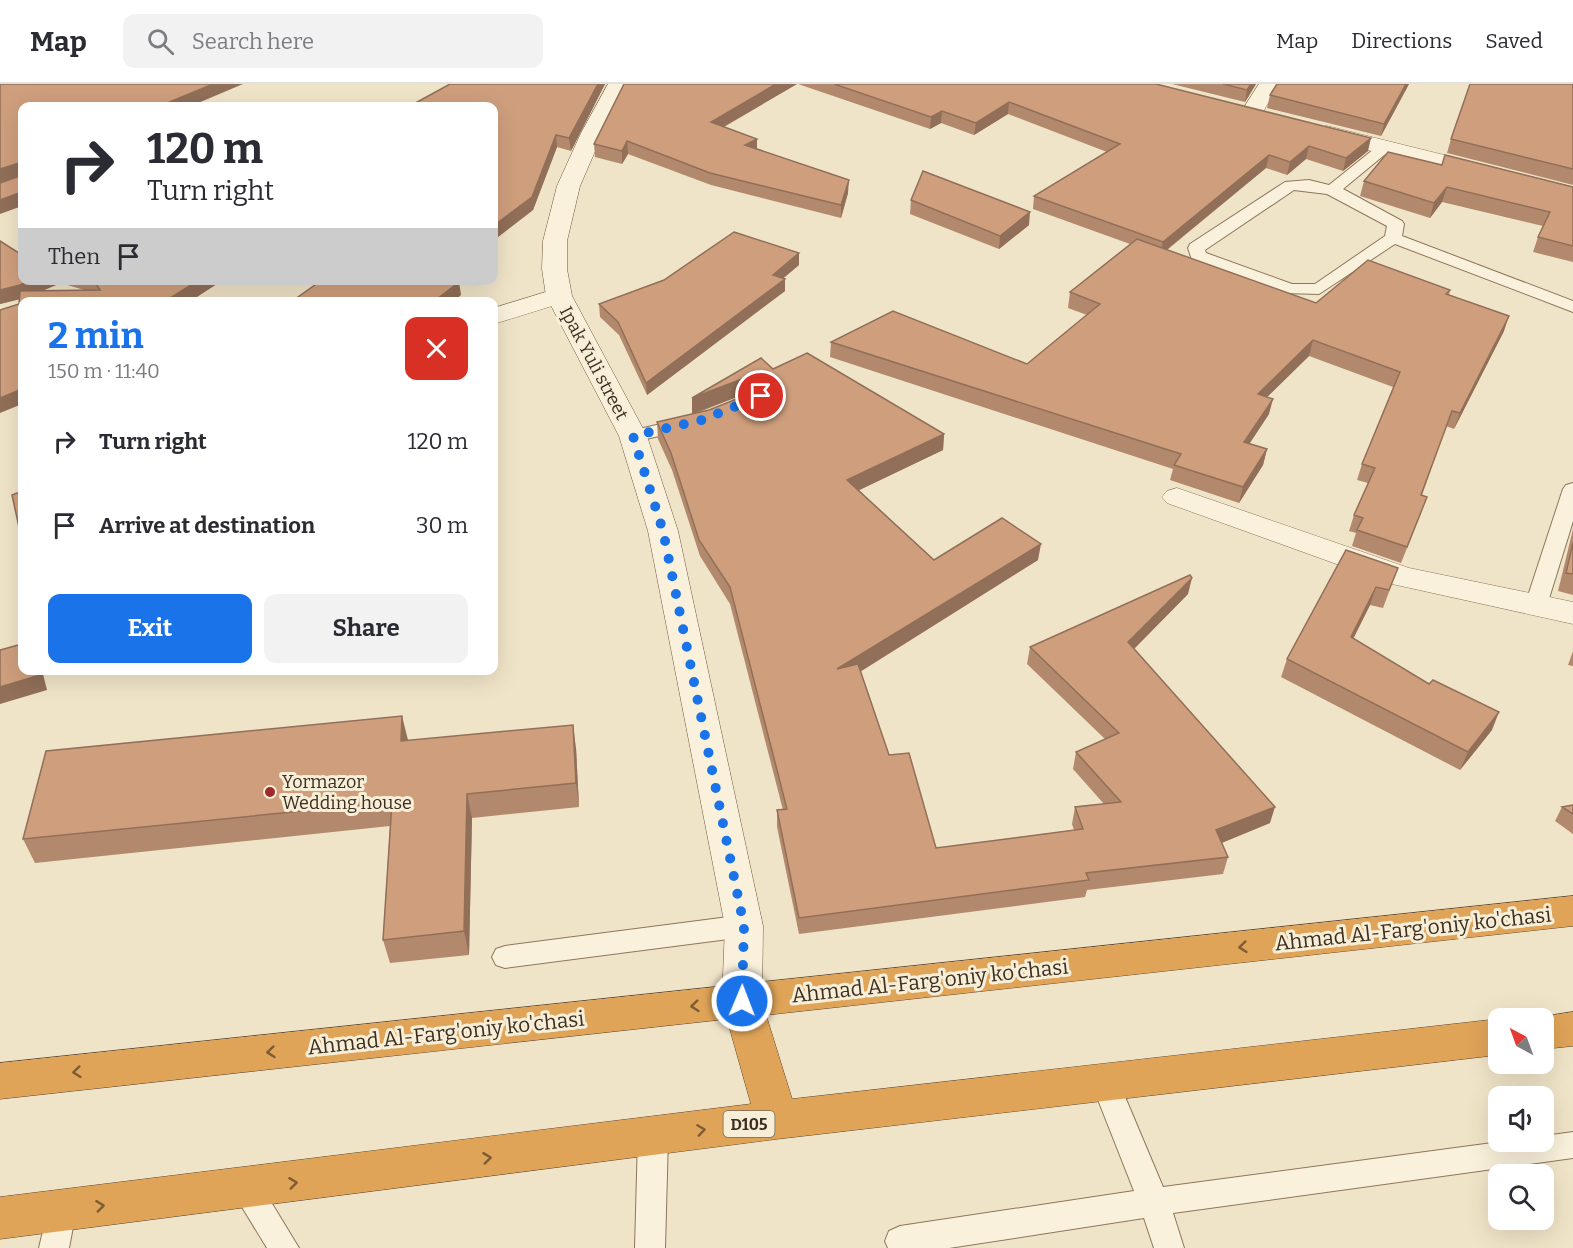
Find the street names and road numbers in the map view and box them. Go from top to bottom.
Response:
street label: Ipak Yuli street [555,302,633,424]
street label: Ahmad Al-Farg'oniy ko'chasi [1273,902,1553,956]
street label: Ahmad Al-Farg'oniy ko'chasi [790,954,1070,1008]
street label: Ahmad Al-Farg'oniy ko'chasi [306,1006,586,1060]
road number: D105 [724,1111,774,1137]

